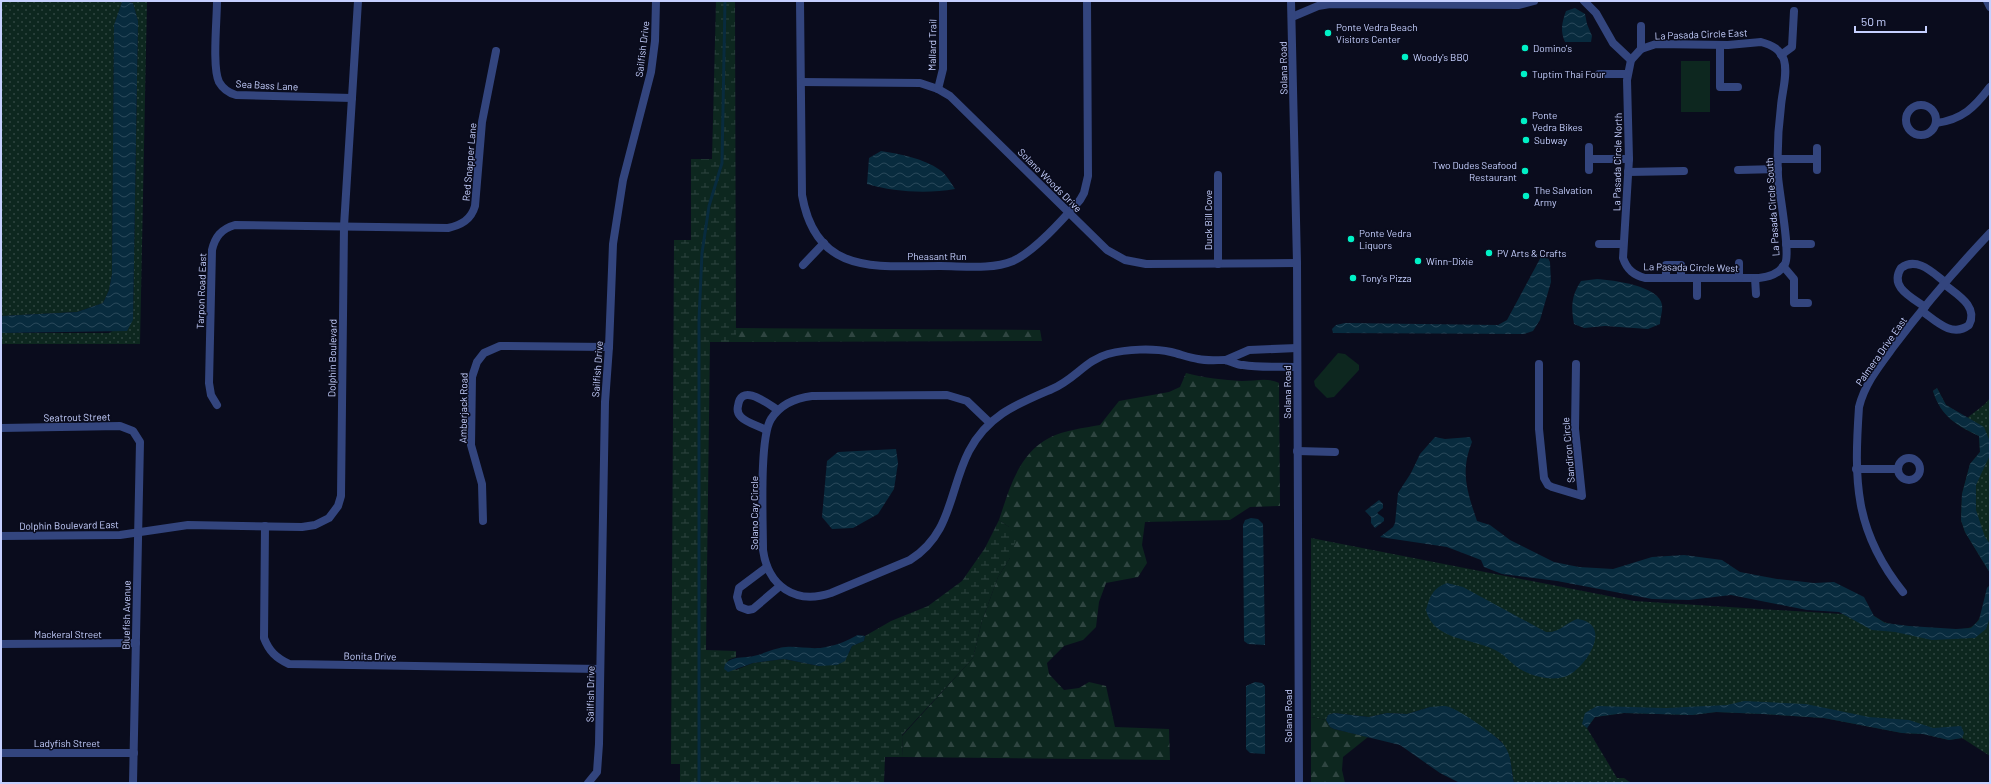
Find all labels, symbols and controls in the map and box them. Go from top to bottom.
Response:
scale bar [1855,8,1926,34]
text: 50 m [1861,14,1886,28]
street label: Mallard Trail [926,19,938,71]
street label: Sailfish Drive [633,20,651,78]
place label: Ponte Vedra Beach Visitors Center [1336,21,1418,45]
street label: La Pasada Circle East [1654,26,1748,42]
marker: Ponte Vedra Beach Visitors Center [1323,28,1333,38]
street label: Solana Road [1277,41,1289,95]
place label: Domino's [1533,42,1572,54]
marker: Domino's [1520,43,1530,53]
place label: Woody's BBQ [1413,51,1469,63]
marker: Woody's BBQ [1400,52,1410,62]
place label: Tuptim Thai Four [1532,68,1605,80]
marker: Tuptim Thai Four [1519,69,1529,79]
street label: Sea Bass Lane [235,77,299,93]
place label: Ponte Vedra Bikes [1532,109,1583,133]
street label: La Pasada Circle North [1610,113,1624,211]
marker: Ponte Vedra Bikes [1519,116,1529,126]
street label: Red Snapper Lane [460,122,478,202]
place label: Subway [1534,134,1568,146]
marker: Subway [1521,135,1531,145]
street label: Solano Woods Drive [1016,146,1084,214]
street label: La Pasada Circle South [1763,157,1781,257]
place label: Two Dudes Seafood Restaurant [1433,159,1517,183]
marker: Two Dudes Seafood Restaurant [1520,166,1530,176]
place label: The Salvation Army [1534,184,1592,208]
street label: Duck Bill Cove [1202,190,1214,250]
marker: The Salvation Army [1521,191,1531,201]
place label: Ponte Vedra Liquors [1359,227,1411,251]
marker: Ponte Vedra Liquors [1346,234,1356,244]
place label: PV Arts & Crafts [1497,247,1567,259]
marker: PV Arts & Crafts [1484,248,1494,258]
street label: Pheasant Run [907,250,967,262]
street label: Tarpon Road East [194,252,208,329]
place label: Winn-Dixie [1426,255,1473,267]
marker: Winn-Dixie [1413,256,1423,266]
street label: La Pasada Circle West [1643,260,1739,274]
place label: Tony's Pizza [1361,272,1412,284]
marker: Tony's Pizza [1348,273,1358,283]
street label: Palmera Drive East [1853,314,1909,388]
street label: Dolphin Boulevard [325,319,339,397]
street label: Sailfish Drive [589,340,605,398]
street label: Solana Road [1281,365,1293,419]
street label: Amberjack Road [456,373,470,443]
street label: Seatrout Street [43,410,111,424]
street label: Sandiron Circle [1559,417,1577,483]
street label: Solano Cay Circle [748,476,760,550]
street label: Dolphin Boulevard East [19,518,119,532]
street label: Bluefish Avenue [119,580,133,650]
street label: Mackeral Street [34,628,102,640]
street label: Bonita Drive [344,650,396,662]
street label: Sailfish Drive [584,666,596,722]
street label: Solana Road [1282,689,1294,743]
street label: Ladyfish Street [34,737,101,749]

